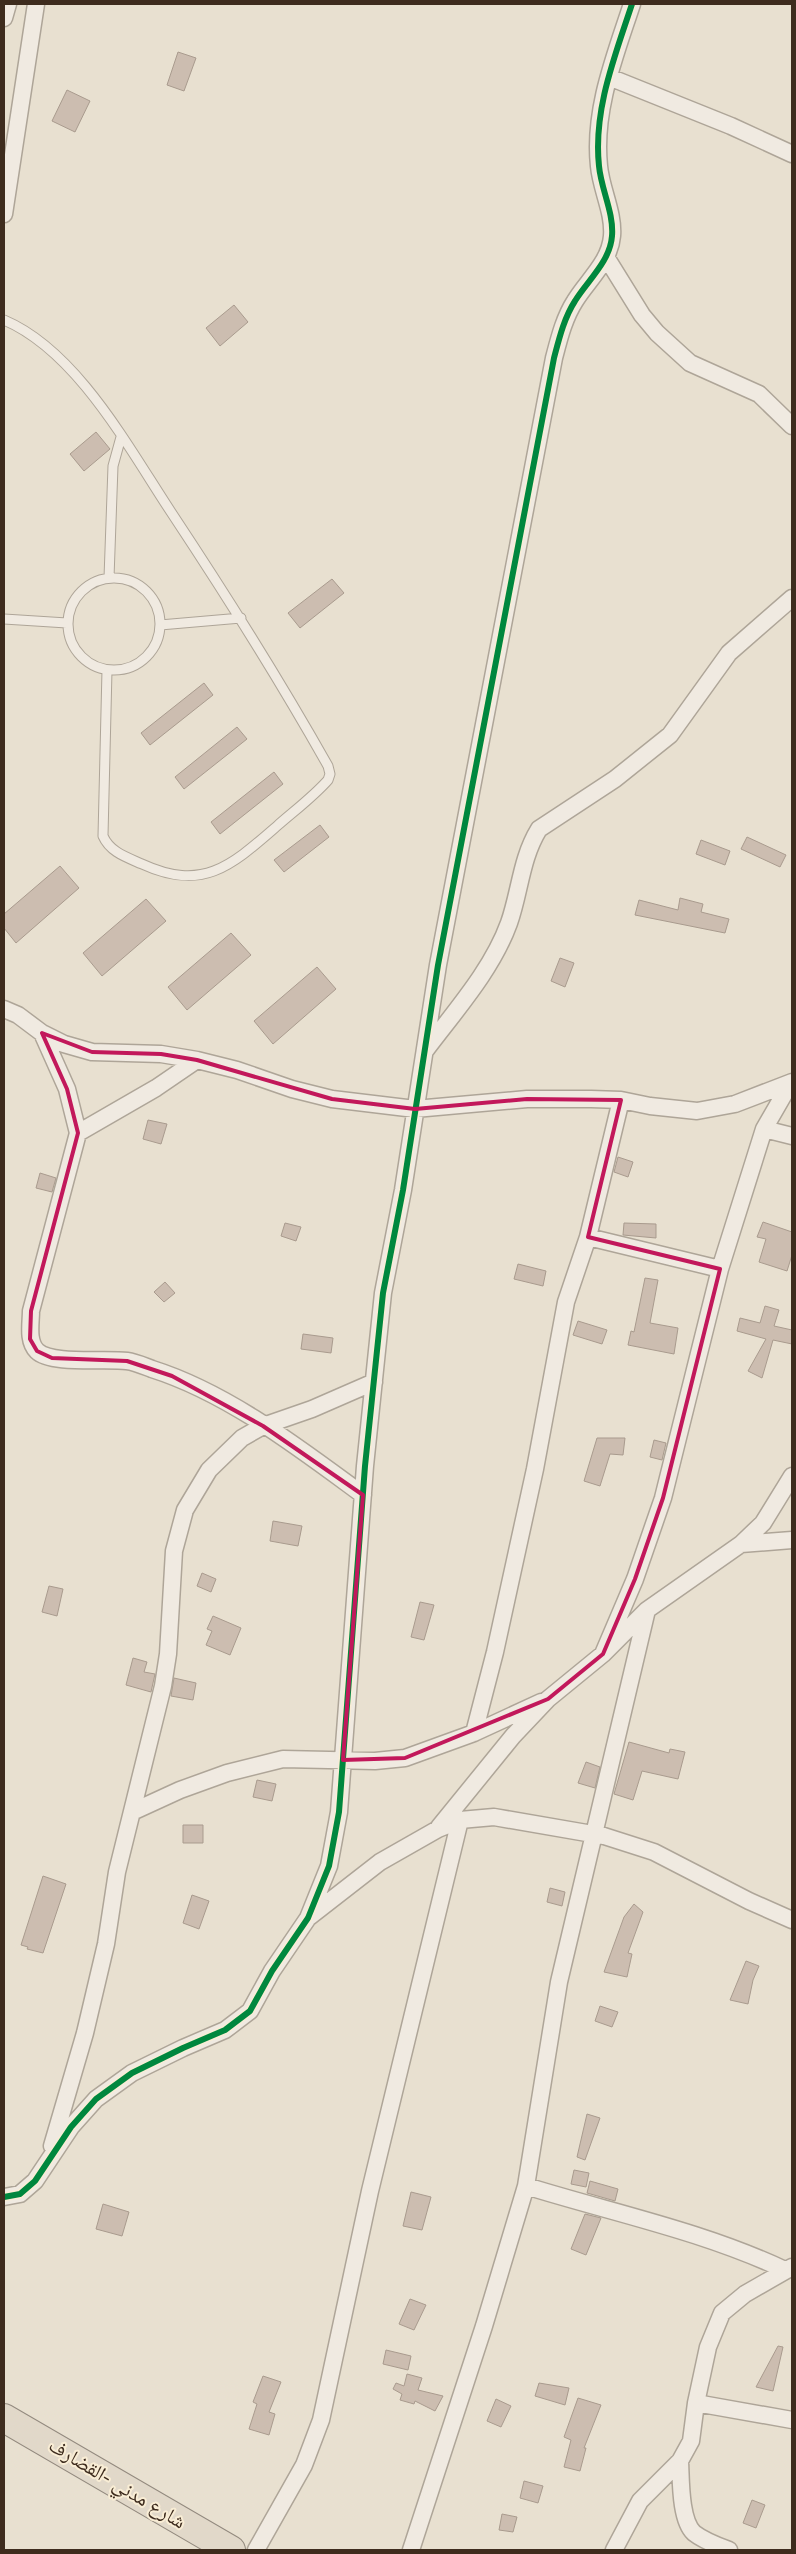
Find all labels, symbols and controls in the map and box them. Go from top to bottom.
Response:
street label: شارع مدني -القضارف [43,2431,191,2537]

